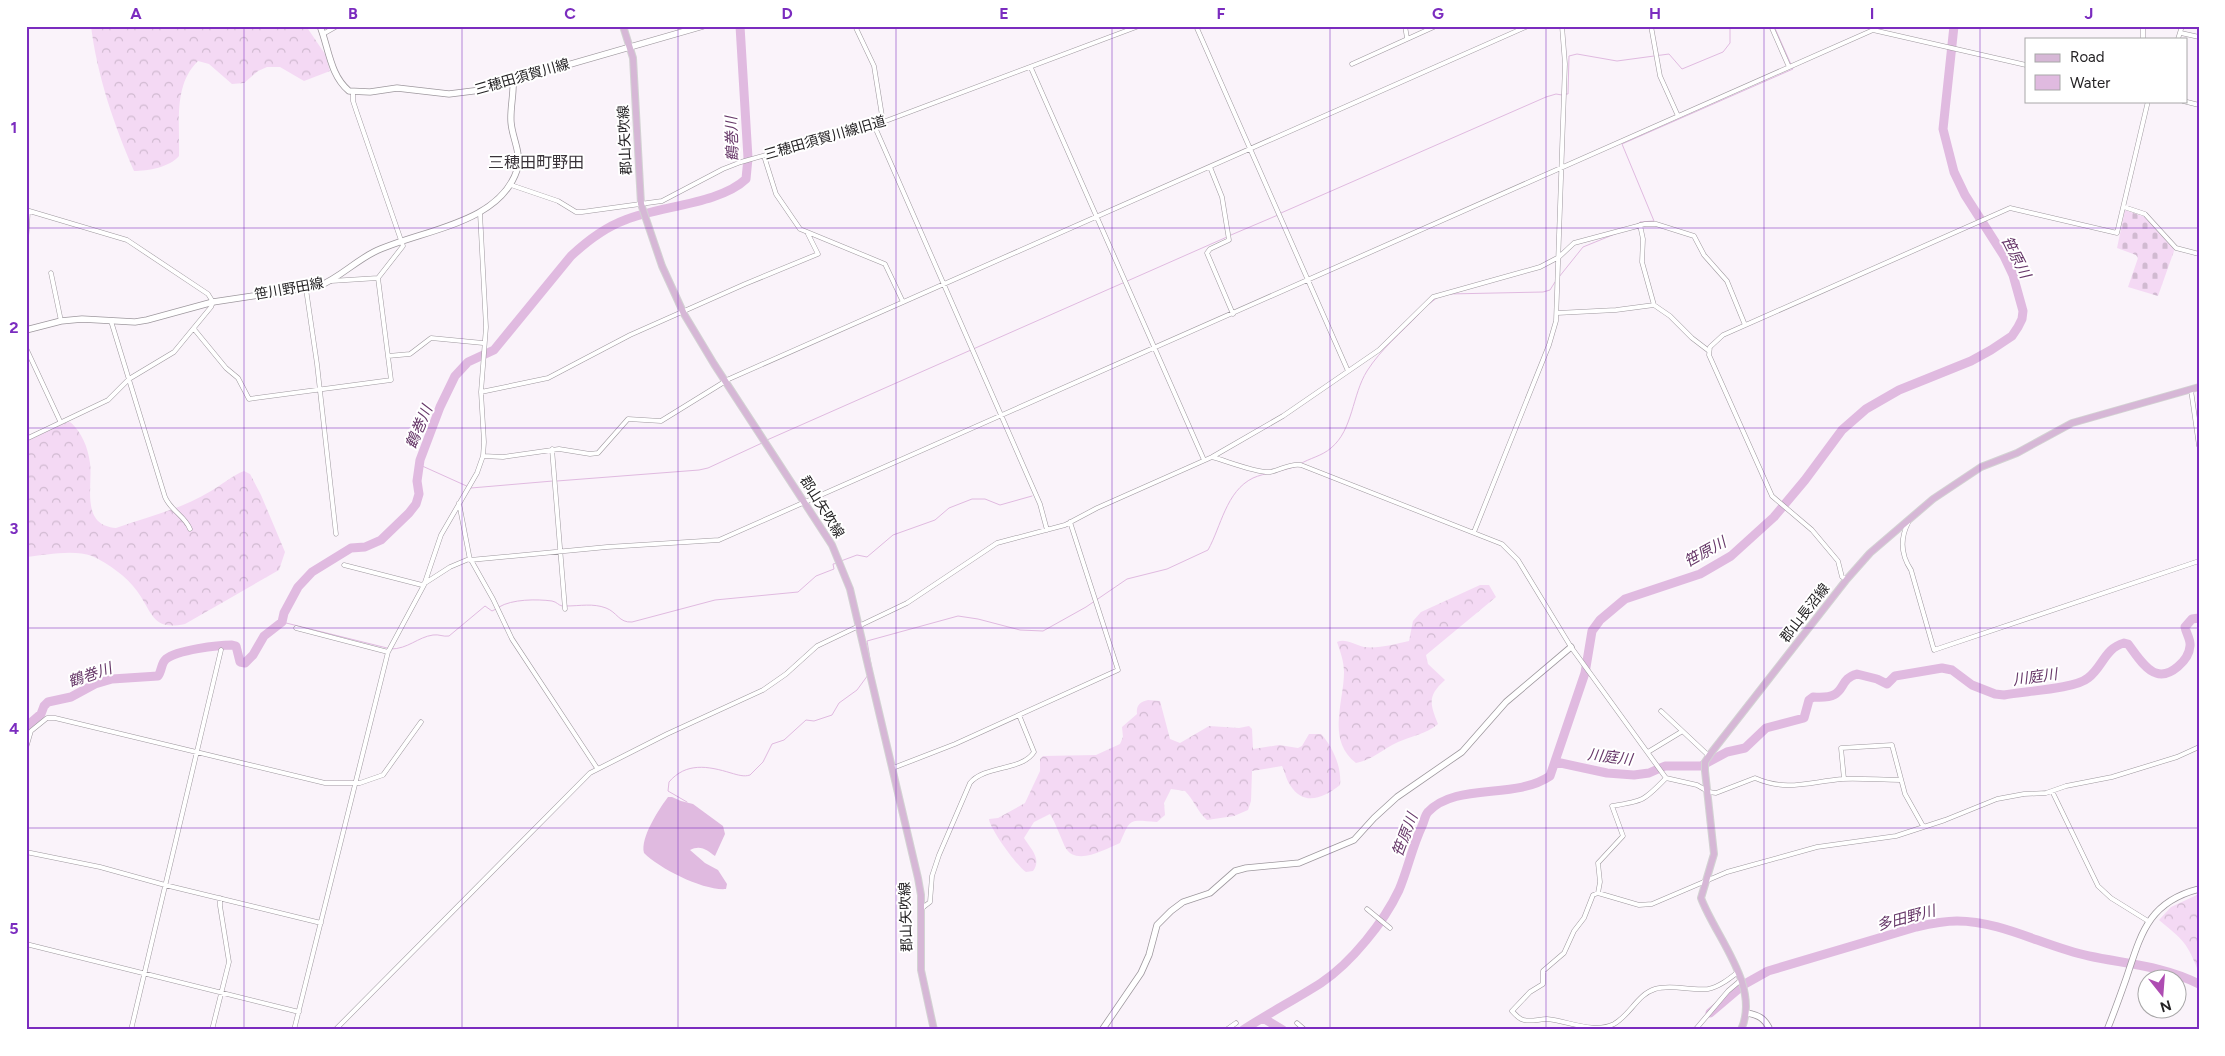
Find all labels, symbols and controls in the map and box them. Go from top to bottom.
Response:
text: A [130,4,142,23]
text: B [348,4,358,23]
text: C [564,4,576,23]
text: D [781,4,793,23]
text: E [999,4,1009,23]
text: F [1217,4,1226,23]
text: G [1432,4,1444,23]
text: H [1649,4,1661,23]
text: I [1870,4,1874,23]
text: J [2085,4,2093,23]
legend [2025,38,2188,102]
text: Road [2070,48,2105,66]
street label: 三穂田須賀川線 [473,55,571,99]
text: Water [2070,74,2110,92]
street label: 郡山矢吹線 [615,105,635,175]
street label: 三穂田須賀川線旧道 [762,112,888,164]
water label: 鶴巻川 [722,114,742,162]
text: 1 [11,118,17,137]
district label: 三穂田町野田 [488,153,584,172]
water label: 笹原川 [1998,233,2035,283]
street label: 笹川野田線 [253,275,325,303]
text: 2 [9,318,19,337]
water label: 鶴巻川 [402,401,437,451]
street label: 郡山矢吹線 [796,473,848,541]
text: 3 [10,519,19,538]
water label: 笹原川 [1681,532,1731,571]
street label: 郡山長沼線 [1777,580,1833,646]
water label: 鶴巻川 [66,659,116,691]
water label: 川庭川 [2011,665,2061,689]
text: 4 [9,719,19,738]
water label: 川庭川 [1587,745,1635,769]
water label: 笹原川 [1389,809,1422,859]
street label: 郡山矢吹線 [896,882,916,952]
water label: 多田野川 [1875,901,1939,934]
text: 5 [9,919,19,938]
north arrow [2138,968,2188,1018]
text: N [2158,996,2173,1016]

